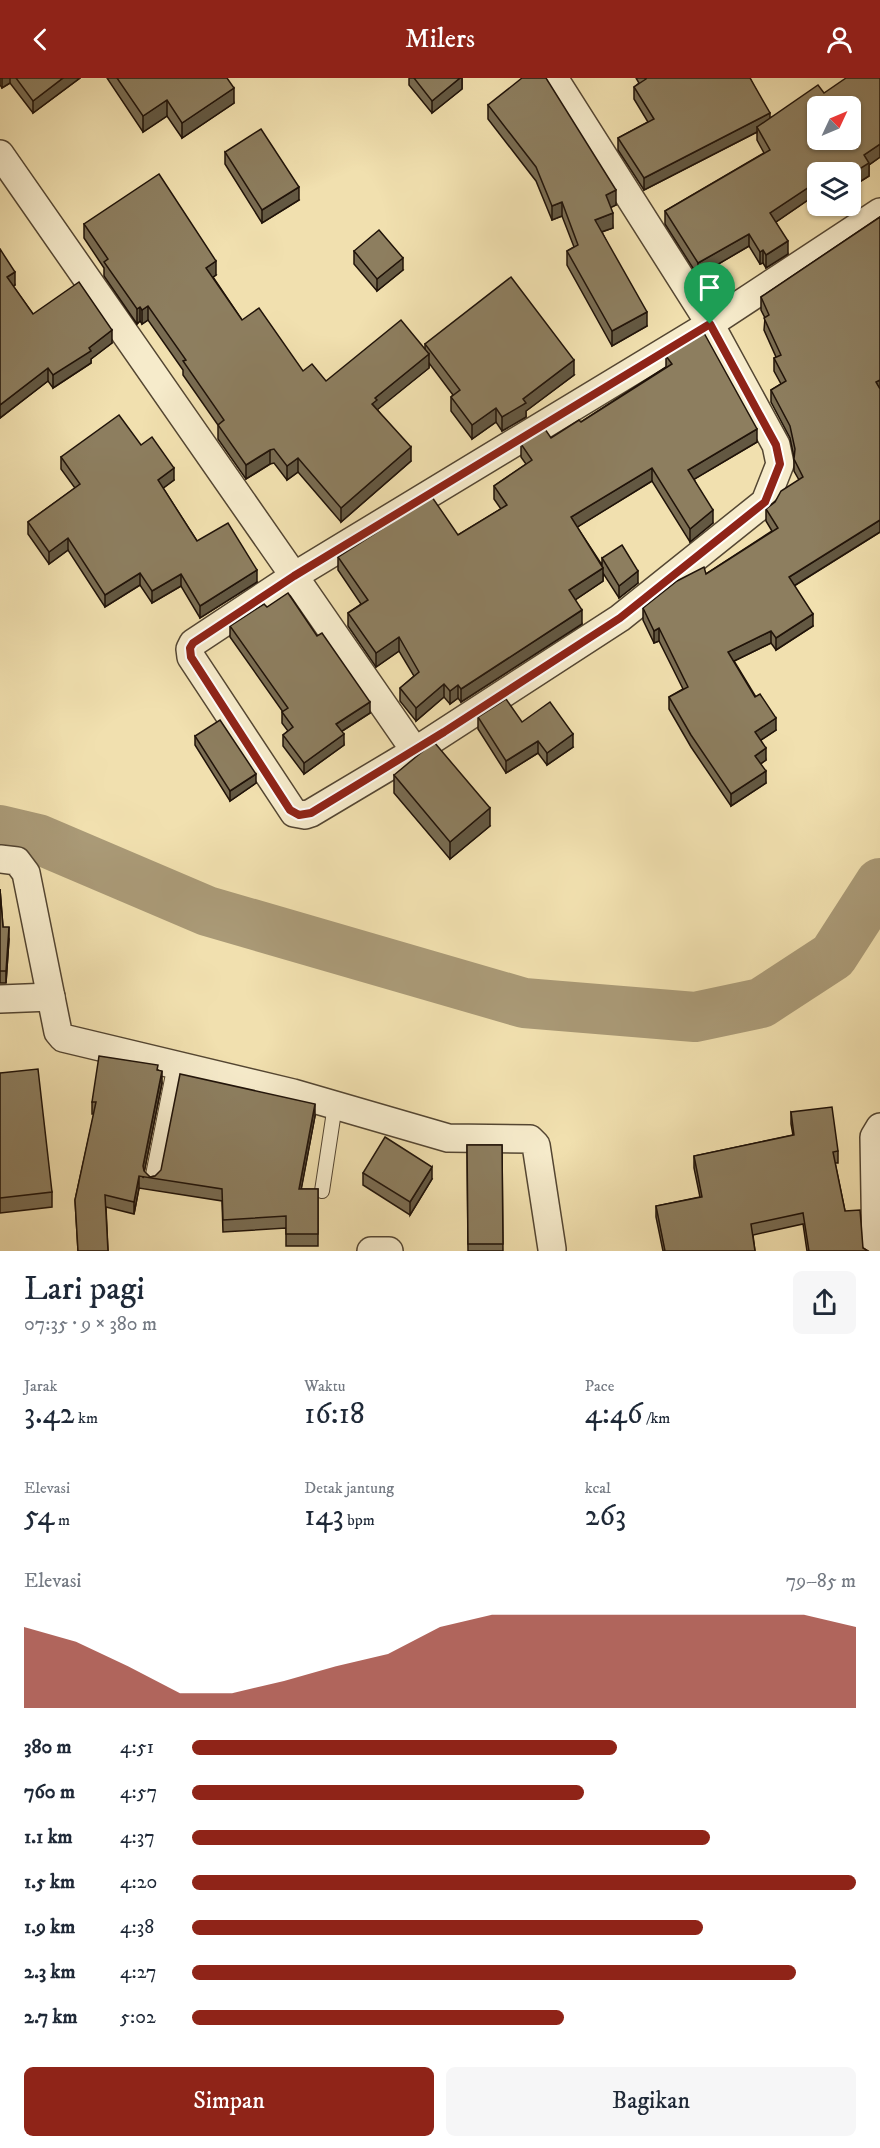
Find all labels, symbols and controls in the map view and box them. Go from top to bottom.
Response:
text: Milers [405,22,475,56]
icon: back [24,23,57,56]
icon: person [823,23,856,56]
north arrow [807,96,861,150]
map controls [807,96,861,216]
button: layers [807,162,861,216]
pin [684,262,735,324]
icon: arrive [693,271,726,304]
text: Lari pagi [24,1269,145,1310]
button: share [793,1271,856,1334]
text: 07:35 · 9 × 380 m [24,1312,157,1337]
text: Jarak [24,1376,58,1396]
text: Waktu [304,1376,346,1396]
text: Pace [585,1376,614,1396]
text: 3.42 [24,1396,75,1433]
text: 16:18 [304,1396,365,1433]
text: 4:46 [585,1396,643,1433]
text: km [75,1408,98,1428]
text: /km [643,1408,670,1428]
text: Elevasi [24,1478,70,1498]
text: Detak jantung [304,1478,394,1498]
text: kcal [585,1478,611,1498]
text: 54 [24,1498,55,1535]
text: 143 [304,1498,344,1535]
text: 263 [585,1498,626,1535]
text: m [55,1510,70,1530]
text: bpm [344,1510,375,1530]
text: Elevasi [24,1569,82,1594]
text: 79–85 m [786,1569,856,1594]
text: 380 m [24,1735,72,1760]
text: 4:51 [120,1735,154,1760]
text: 760 m [24,1780,75,1805]
text: 4:57 [120,1780,157,1805]
text: 1.1 km [24,1825,73,1850]
text: 4:37 [120,1825,155,1850]
text: 1.5 km [24,1870,75,1895]
text: 4:20 [120,1870,157,1895]
text: 1.9 km [24,1915,75,1940]
text: 4:38 [120,1915,154,1940]
text: 2.3 km [24,1960,76,1985]
text: 4:27 [120,1960,157,1985]
text: 2.7 km [24,2005,77,2030]
text: 5:02 [120,2005,156,2030]
button: Simpan [24,2067,434,2136]
button: Bagikan [446,2067,856,2136]

